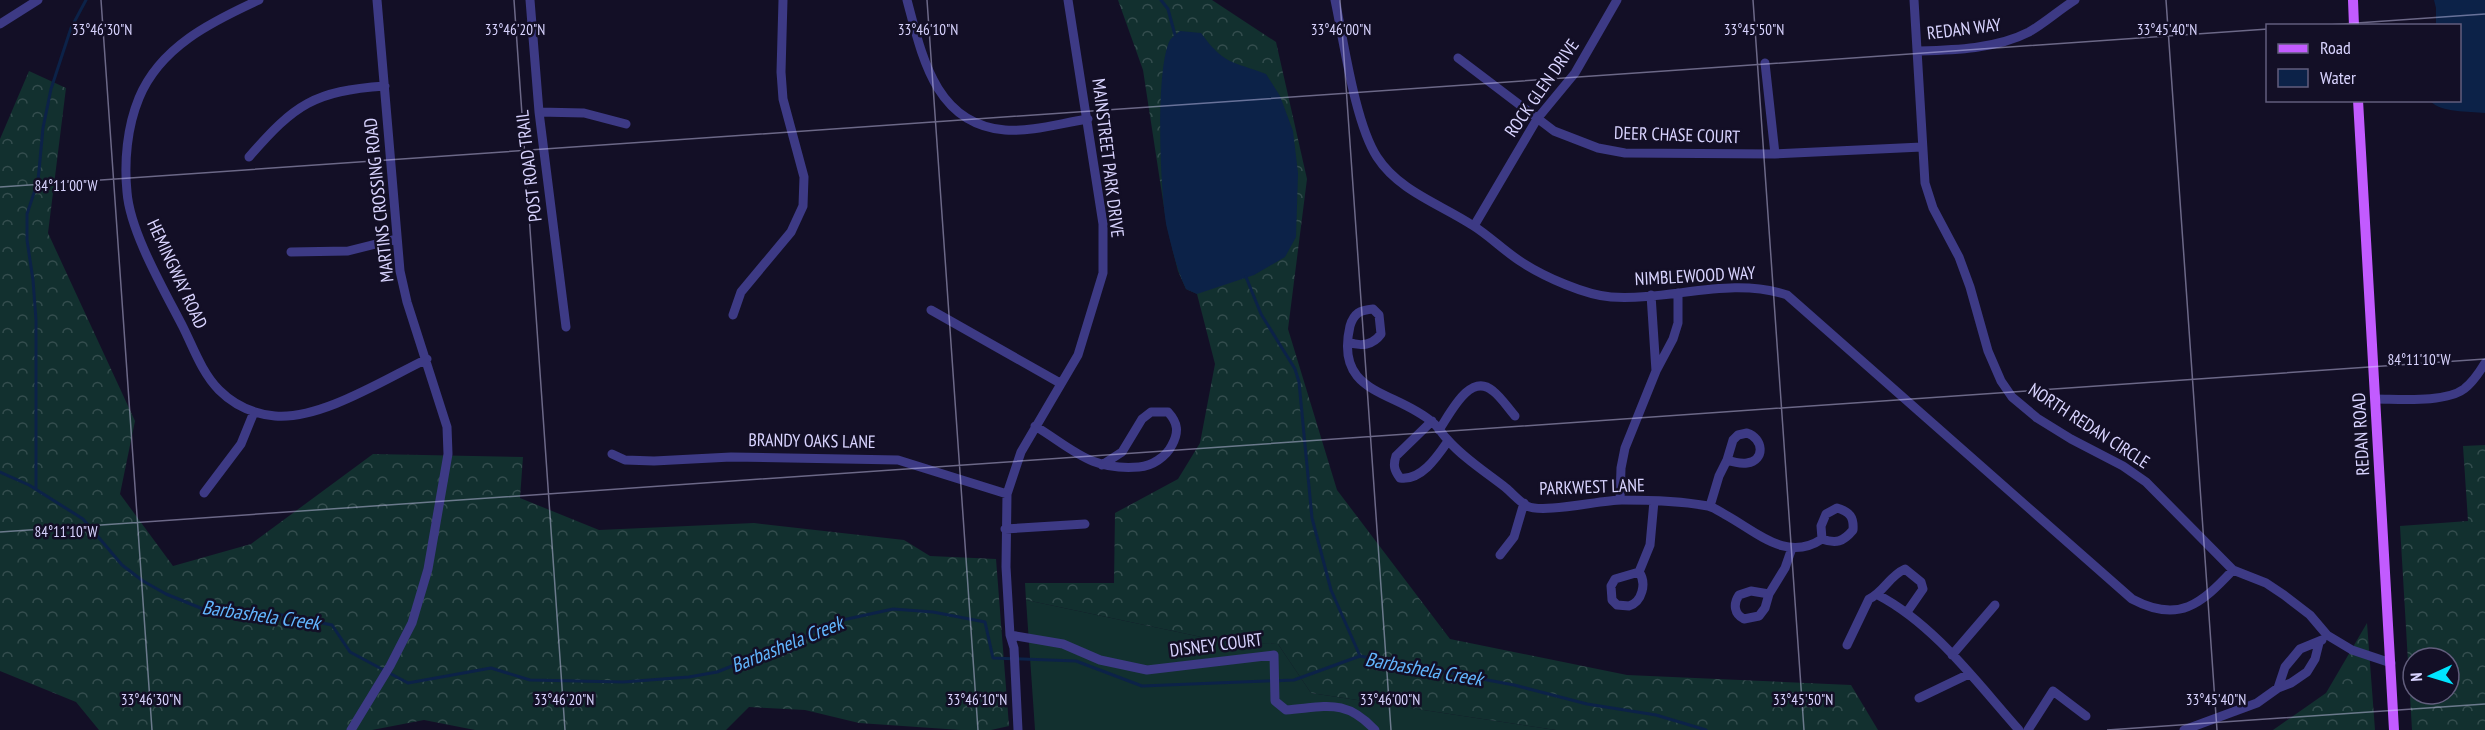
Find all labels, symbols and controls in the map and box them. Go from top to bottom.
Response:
street label: REDAN WAY [1926,12,2003,44]
text: 33°46'30"N [72,20,132,39]
text: 33°46'20"N [485,20,545,39]
text: 33°46'10"N [898,20,958,39]
text: 33°46'00"N [1311,20,1371,39]
text: 33°45'50"N [1724,20,1784,39]
text: 33°45'40"N [2137,20,2197,39]
legend [2266,24,2461,102]
street label: ROCK GLEN DRIVE [1499,34,1584,141]
text: Road [2320,36,2351,59]
text: Water [2320,66,2356,89]
street label: MAINSTREET PARK DRIVE [1087,77,1130,239]
street label: POST ROAD TRAIL [510,108,547,223]
street label: MARTINS CROSSING ROAD [358,117,399,283]
street label: DEER CHASE COURT [1614,121,1740,148]
text: 84°11'00"W [34,176,98,195]
street label: HEMINGWAY ROAD [142,215,213,332]
street label: NIMBLEWOOD WAY [1634,261,1757,290]
text: 84°11'10"W [2387,350,2451,369]
street label: NORTH REDAN CIRCLE [2024,378,2154,473]
street label: REDAN ROAD [2347,392,2374,476]
street label: BRANDY OAKS LANE [748,428,876,453]
street label: PARKWEST LANE [1539,473,1645,500]
text: 84°11'10"W [34,522,98,541]
water label: Barbashela Creek [200,594,324,636]
water label: Barbashela Creek [727,609,849,678]
street label: DISNEY COURT [1168,627,1264,662]
water label: Barbashela Creek [1363,646,1487,693]
north arrow [2401,646,2461,706]
text: N [2406,672,2426,682]
text: 33°46'30"N [121,690,181,709]
text: 33°46'20"N [534,690,594,709]
text: 33°46'10"N [947,690,1007,709]
text: 33°46'00"N [1360,690,1420,709]
text: 33°45'50"N [1773,690,1833,709]
text: 33°45'40"N [2186,690,2246,709]

